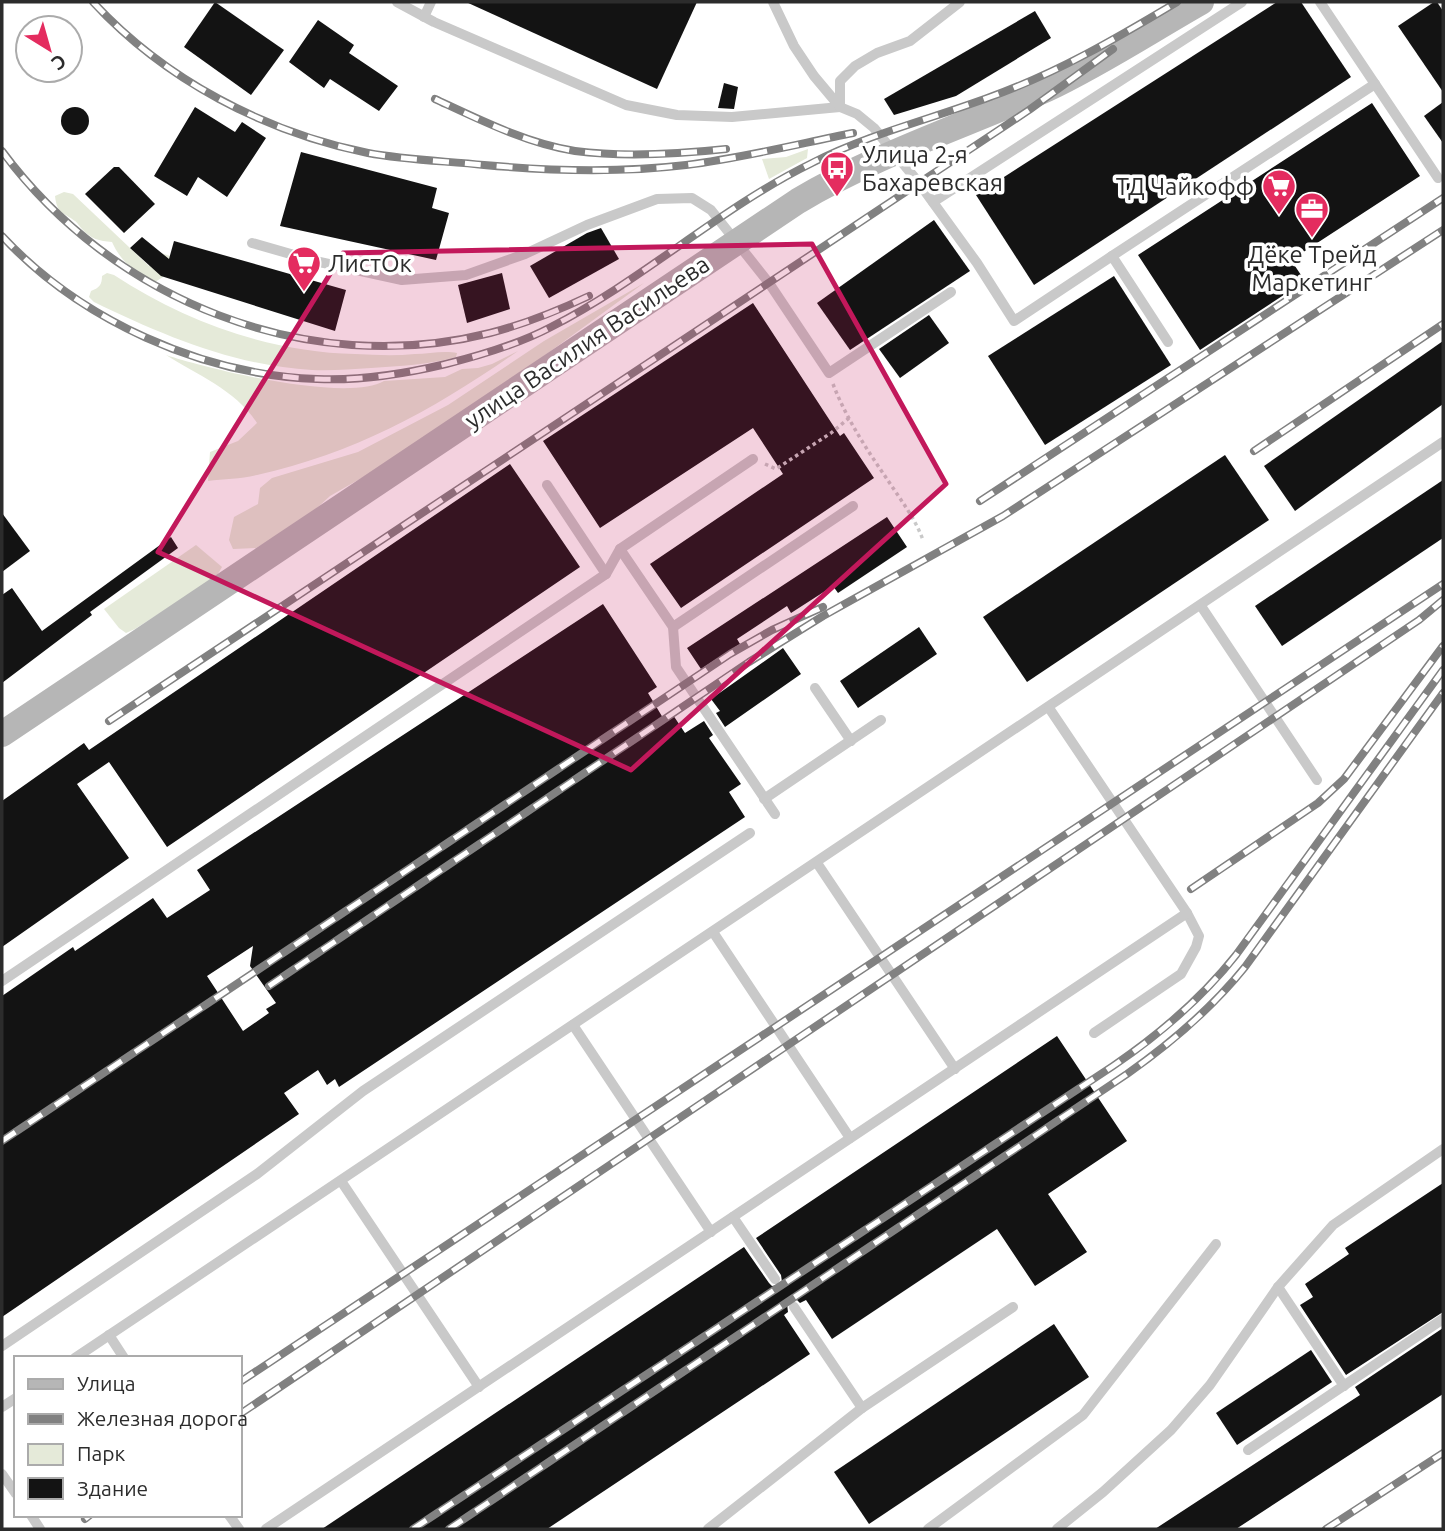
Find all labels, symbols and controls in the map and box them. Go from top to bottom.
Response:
north arrow [14,14,84,84]
text: С [48,50,71,75]
place label: Улица 2-я Бахаревская [862,141,1003,196]
bus stop icon: Улица 2-я Бахаревская [818,149,856,198]
supermarket icon: ТД Чайкофф [1260,167,1298,216]
place label: ТД Чайкофф [1116,173,1254,200]
office icon: Дёке Трейд Маркетинг [1293,190,1331,239]
place label: Дёке Трейд Маркетинг [1248,241,1377,296]
supermarket icon: ЛистОк [285,244,323,293]
place label: ЛистОк [328,250,412,277]
street label: улица Василия Васильева [460,250,714,434]
legend [14,1356,242,1517]
text: Улица [77,1371,135,1395]
text: Железная дорога [77,1406,248,1430]
text: Парк [77,1441,126,1465]
text: Здание [77,1476,148,1500]

